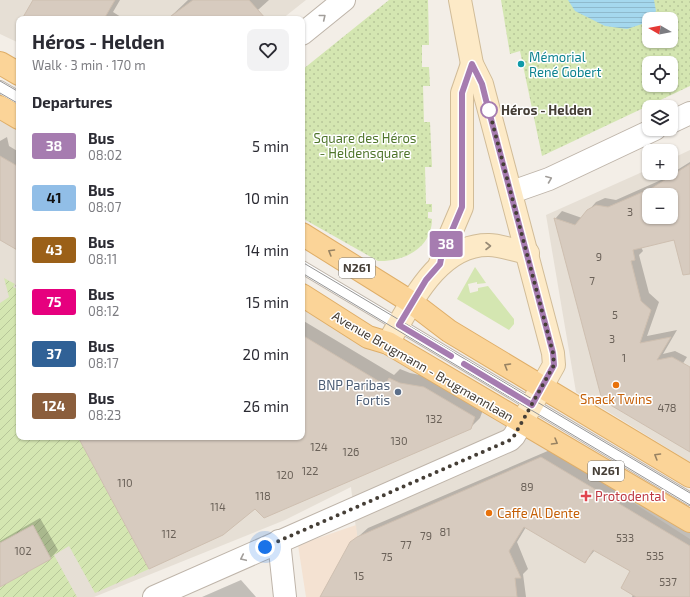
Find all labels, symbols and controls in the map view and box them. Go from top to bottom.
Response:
north arrow [642,12,678,48]
map controls [642,12,678,224]
one-way arrow [318,15,325,22]
button: heart [247,29,289,71]
text: Héros - Helden [32,30,165,53]
place label: Mémorial René Gobert [529,49,602,80]
button: locate [642,56,678,92]
text: Walk · 3 min · 170 m [32,57,146,73]
marker: Mémorial René Gobert [516,59,526,69]
text: Departures [32,93,112,111]
button: layers [642,100,678,136]
marker: Héros - Helden [480,101,498,119]
place label: Héros - Helden [501,102,592,118]
text: Bus [88,129,114,147]
park label: Square des Héros - Heldensquare [314,130,416,161]
text: 38 [46,137,62,154]
text: 5 min [252,137,289,155]
button: + [642,144,678,180]
text: 08:02 [88,147,122,163]
one-way arrow [545,176,552,184]
text: Bus [88,181,114,199]
button: − [642,188,678,224]
text: 41 [47,189,61,206]
text: 10 min [245,189,289,207]
text: 08:07 [88,199,121,215]
house number: 3 [627,205,633,218]
line badge: 38 [428,231,464,257]
text: Bus [88,233,114,251]
text: 38 [438,235,454,252]
text: 43 [46,241,62,258]
text: 14 min [245,241,289,259]
one-way arrow [485,242,491,250]
one-way arrow [328,249,335,257]
house number: 9 [596,250,602,263]
text: 08:11 [88,251,117,267]
road number: N261 [339,258,375,278]
house number: 7 [589,274,595,287]
text: Bus [88,285,114,303]
text: 75 [46,293,62,310]
text: 15 min [246,293,289,311]
text: 08:12 [88,303,119,319]
street label: Avenue Brugmann - Brugmannlaan [329,307,517,425]
house number: 5 [612,308,618,321]
house number: 3 [609,332,615,345]
text: Bus [88,337,114,355]
text: 37 [46,345,62,362]
text: 20 min [243,345,289,363]
house number: 1 [622,351,626,364]
text: 08:17 [88,355,119,371]
one-way arrow [504,364,511,371]
place label: BNP Paribas Fortis [318,377,390,408]
marker: Snack Twins [611,380,621,390]
marker: BNP Paribas Fortis [393,387,403,397]
text: Bus [88,389,114,407]
place label: Snack Twins [580,391,652,407]
text: 124 [42,397,66,414]
text: 26 min [243,397,289,415]
house number: 478 [657,401,677,414]
text: 08:23 [88,407,121,423]
house number: 132 [426,412,442,425]
house number: 130 [390,434,408,447]
one-way arrow [551,437,558,444]
house number: 124 [310,440,328,453]
house number: 126 [343,445,359,458]
one-way arrow [654,454,661,461]
road number: N261 [588,461,624,481]
house number: 122 [302,464,318,477]
house number: 120 [276,468,294,481]
house number: 110 [117,476,133,489]
house number: 89 [521,480,533,493]
place label: Protodental [595,488,665,504]
house number: 118 [255,489,271,502]
marker: Protodental [580,490,592,502]
house number: 114 [210,500,226,513]
place label: Caffe Al Dente [497,505,580,521]
marker: Caffe Al Dente [484,508,494,518]
house number: 81 [439,525,451,538]
house number: 112 [162,527,176,540]
house number: 79 [420,529,432,542]
house number: 533 [616,531,634,544]
your location [255,537,275,557]
house number: 77 [400,538,412,551]
house number: 102 [14,544,32,557]
house number: 535 [646,549,664,562]
house number: 75 [381,550,393,563]
one-way arrow [240,553,248,561]
house number: 15 [354,569,364,582]
house number: 537 [659,575,677,588]

